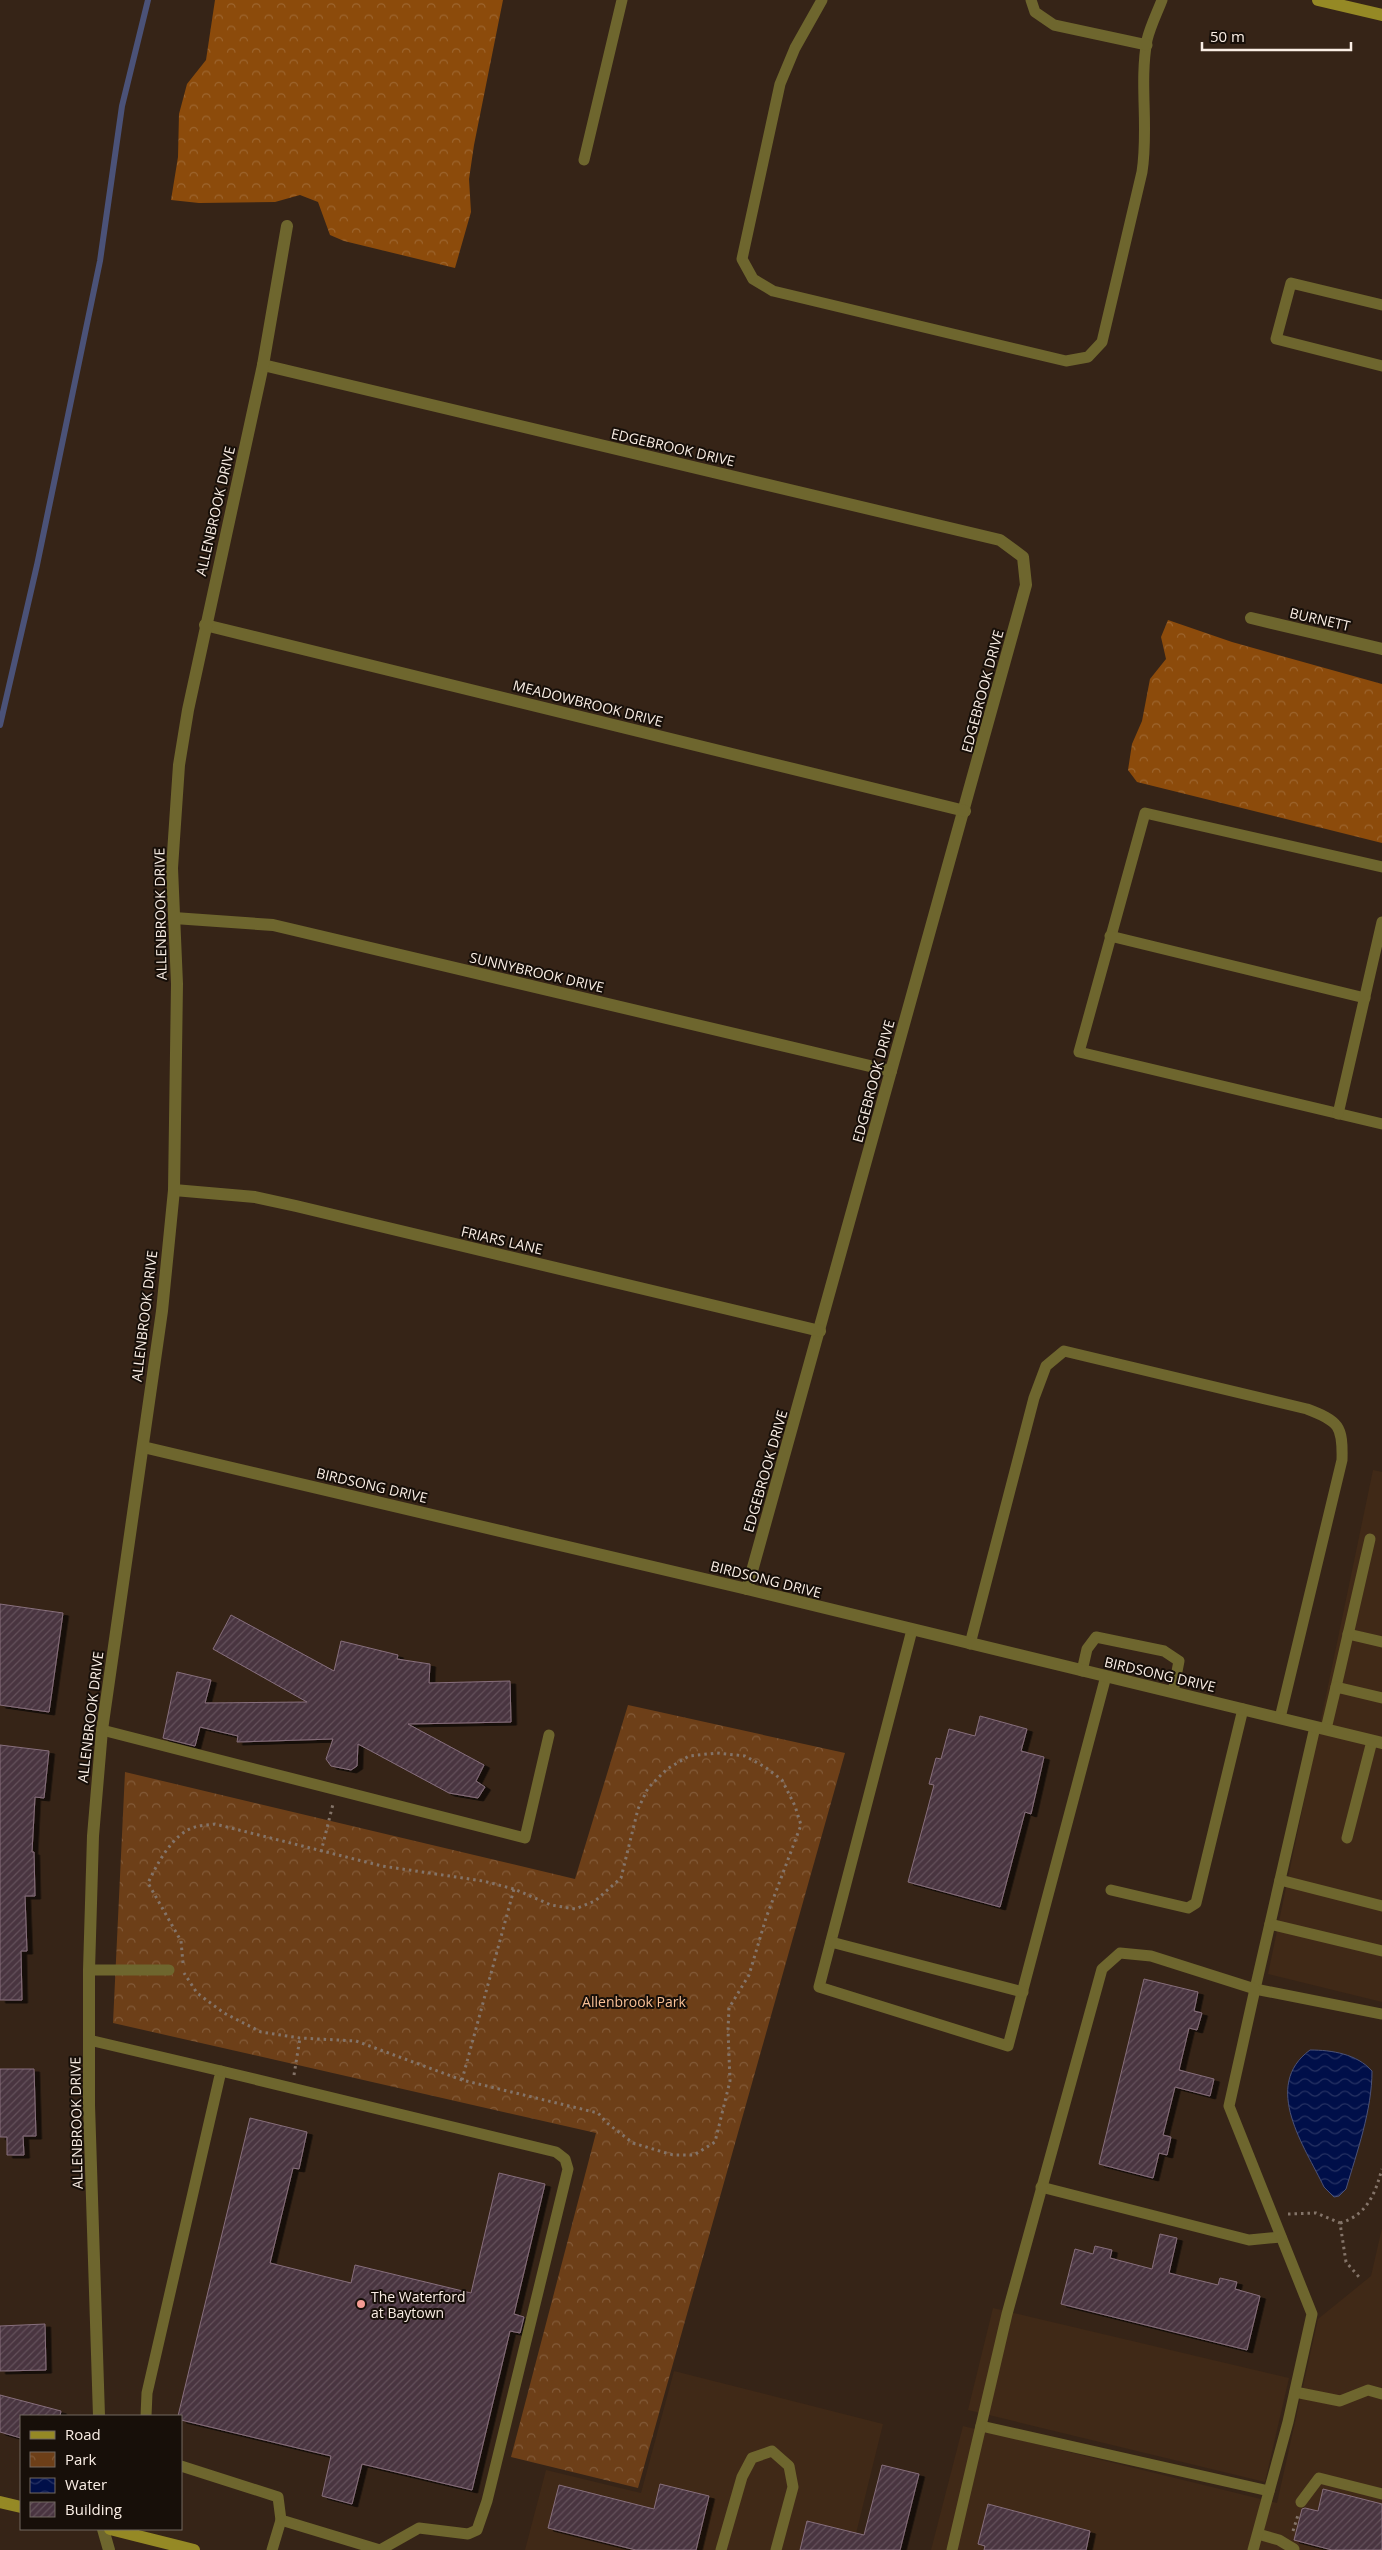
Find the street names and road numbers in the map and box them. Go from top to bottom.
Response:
street label: EDGEBROOK DRIVE [609,424,737,470]
street label: ALLENBROOK DRIVE [191,444,239,578]
street label: BURNETT [1288,603,1352,635]
street label: EDGEBROOK DRIVE [956,627,1008,755]
street label: MEADOWBROOK DRIVE [511,675,665,731]
street label: ALLENBROOK DRIVE [149,848,171,980]
street label: SUNNYBROOK DRIVE [468,947,606,997]
street label: EDGEBROOK DRIVE [847,1017,899,1145]
street label: FRIARS LANE [459,1221,545,1259]
street label: ALLENBROOK DRIVE [127,1249,161,1383]
street label: EDGEBROOK DRIVE [738,1408,792,1534]
street label: BIRDSONG DRIVE [315,1463,429,1507]
street label: BIRDSONG DRIVE [709,1556,823,1602]
street label: ALLENBROOK DRIVE [73,1650,107,1784]
street label: BIRDSONG DRIVE [1103,1652,1217,1696]
street label: ALLENBROOK DRIVE [65,2057,87,2189]

